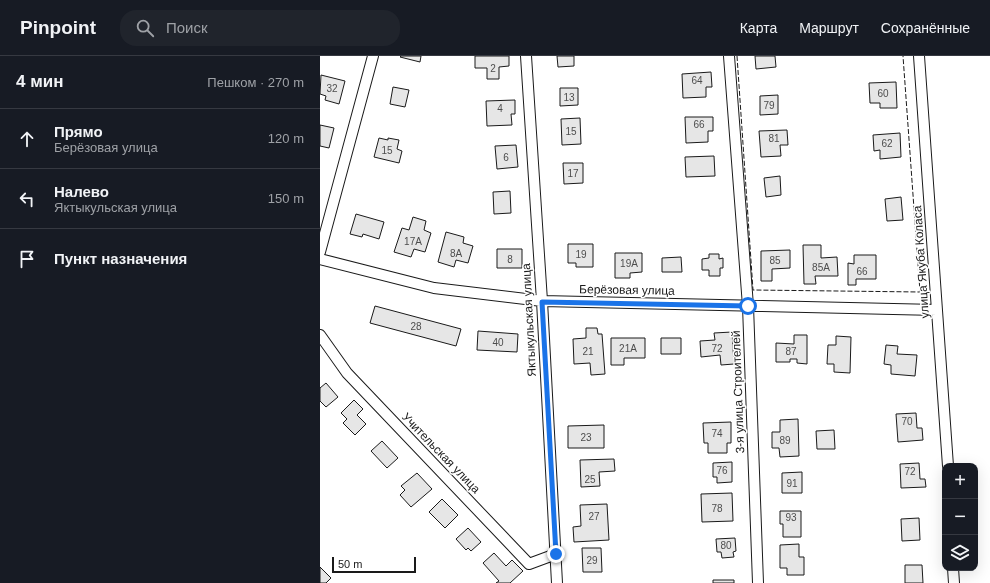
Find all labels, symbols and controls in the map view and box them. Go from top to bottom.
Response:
search box [120,10,400,46]
text: Pinpoint [20,17,96,38]
icon: search [134,17,156,39]
text: Поиск [166,19,208,36]
text: Карта [740,20,777,36]
text: Маршрут [799,20,859,36]
text: Сохранённые [881,20,970,36]
house number: 2 [490,63,496,74]
text: 4 мин [16,72,63,91]
text: Пешком · 270 m [207,75,304,90]
house number: 64 [691,75,703,86]
house number: 32 [326,83,338,94]
house number: 60 [877,88,889,99]
house number: 13 [563,92,575,103]
house number: 79 [763,100,775,111]
house number: 4 [497,103,503,114]
house number: 66 [693,119,705,130]
text: Прямо [54,123,103,140]
house number: 15 [565,126,577,137]
icon: ahead [16,128,38,150]
text: 120 m [268,131,304,146]
house number: 81 [768,133,780,144]
house number: 62 [881,138,893,149]
text: Берёзовая улица [54,140,158,155]
house number: 15 [381,145,393,156]
house number: 6 [503,152,509,163]
house number: 17 [567,168,579,179]
text: Налево [54,183,109,200]
icon: left [16,188,38,210]
text: 150 m [268,191,304,206]
text: Яктыкульская улица [54,200,177,215]
street label: улица Якуба Коласа [910,205,932,319]
house number: 17А [404,236,422,247]
icon: arrive [16,248,38,270]
house number: 8А [450,248,462,259]
house number: 19 [575,249,587,260]
text: Пункт назначения [54,250,187,267]
house number: 8 [507,254,513,265]
house number: 85 [769,255,781,266]
house number: 19А [620,258,638,269]
house number: 85А [812,262,830,273]
street label: Яктыкульская улица [519,263,539,377]
house number: 66 [856,266,868,277]
street label: Берёзовая улица [579,282,675,298]
route start [739,297,757,315]
house number: 28 [410,321,422,332]
street label: 3-я улица Строителей [729,330,747,454]
house number: 40 [492,337,504,348]
house number: 21А [619,343,637,354]
house number: 72 [711,343,723,354]
house number: 21 [582,346,594,357]
house number: 87 [785,346,797,357]
street label: Учительская улица [399,410,483,496]
house number: 70 [901,416,913,427]
house number: 74 [711,428,723,439]
house number: 23 [580,432,592,443]
house number: 89 [779,435,791,446]
map controls [942,463,978,571]
button: + [942,463,978,499]
house number: 76 [716,465,728,476]
house number: 72 [904,466,916,477]
house number: 25 [584,474,596,485]
house number: 91 [786,478,798,489]
button: − [942,499,978,535]
house number: 78 [711,503,723,514]
house number: 27 [588,511,600,522]
house number: 93 [785,512,797,523]
button: layers [942,535,978,571]
house number: 80 [720,540,732,551]
route end [547,545,565,563]
scale bar [332,555,416,574]
house number: 29 [586,555,598,566]
text: 50 m [338,558,362,570]

